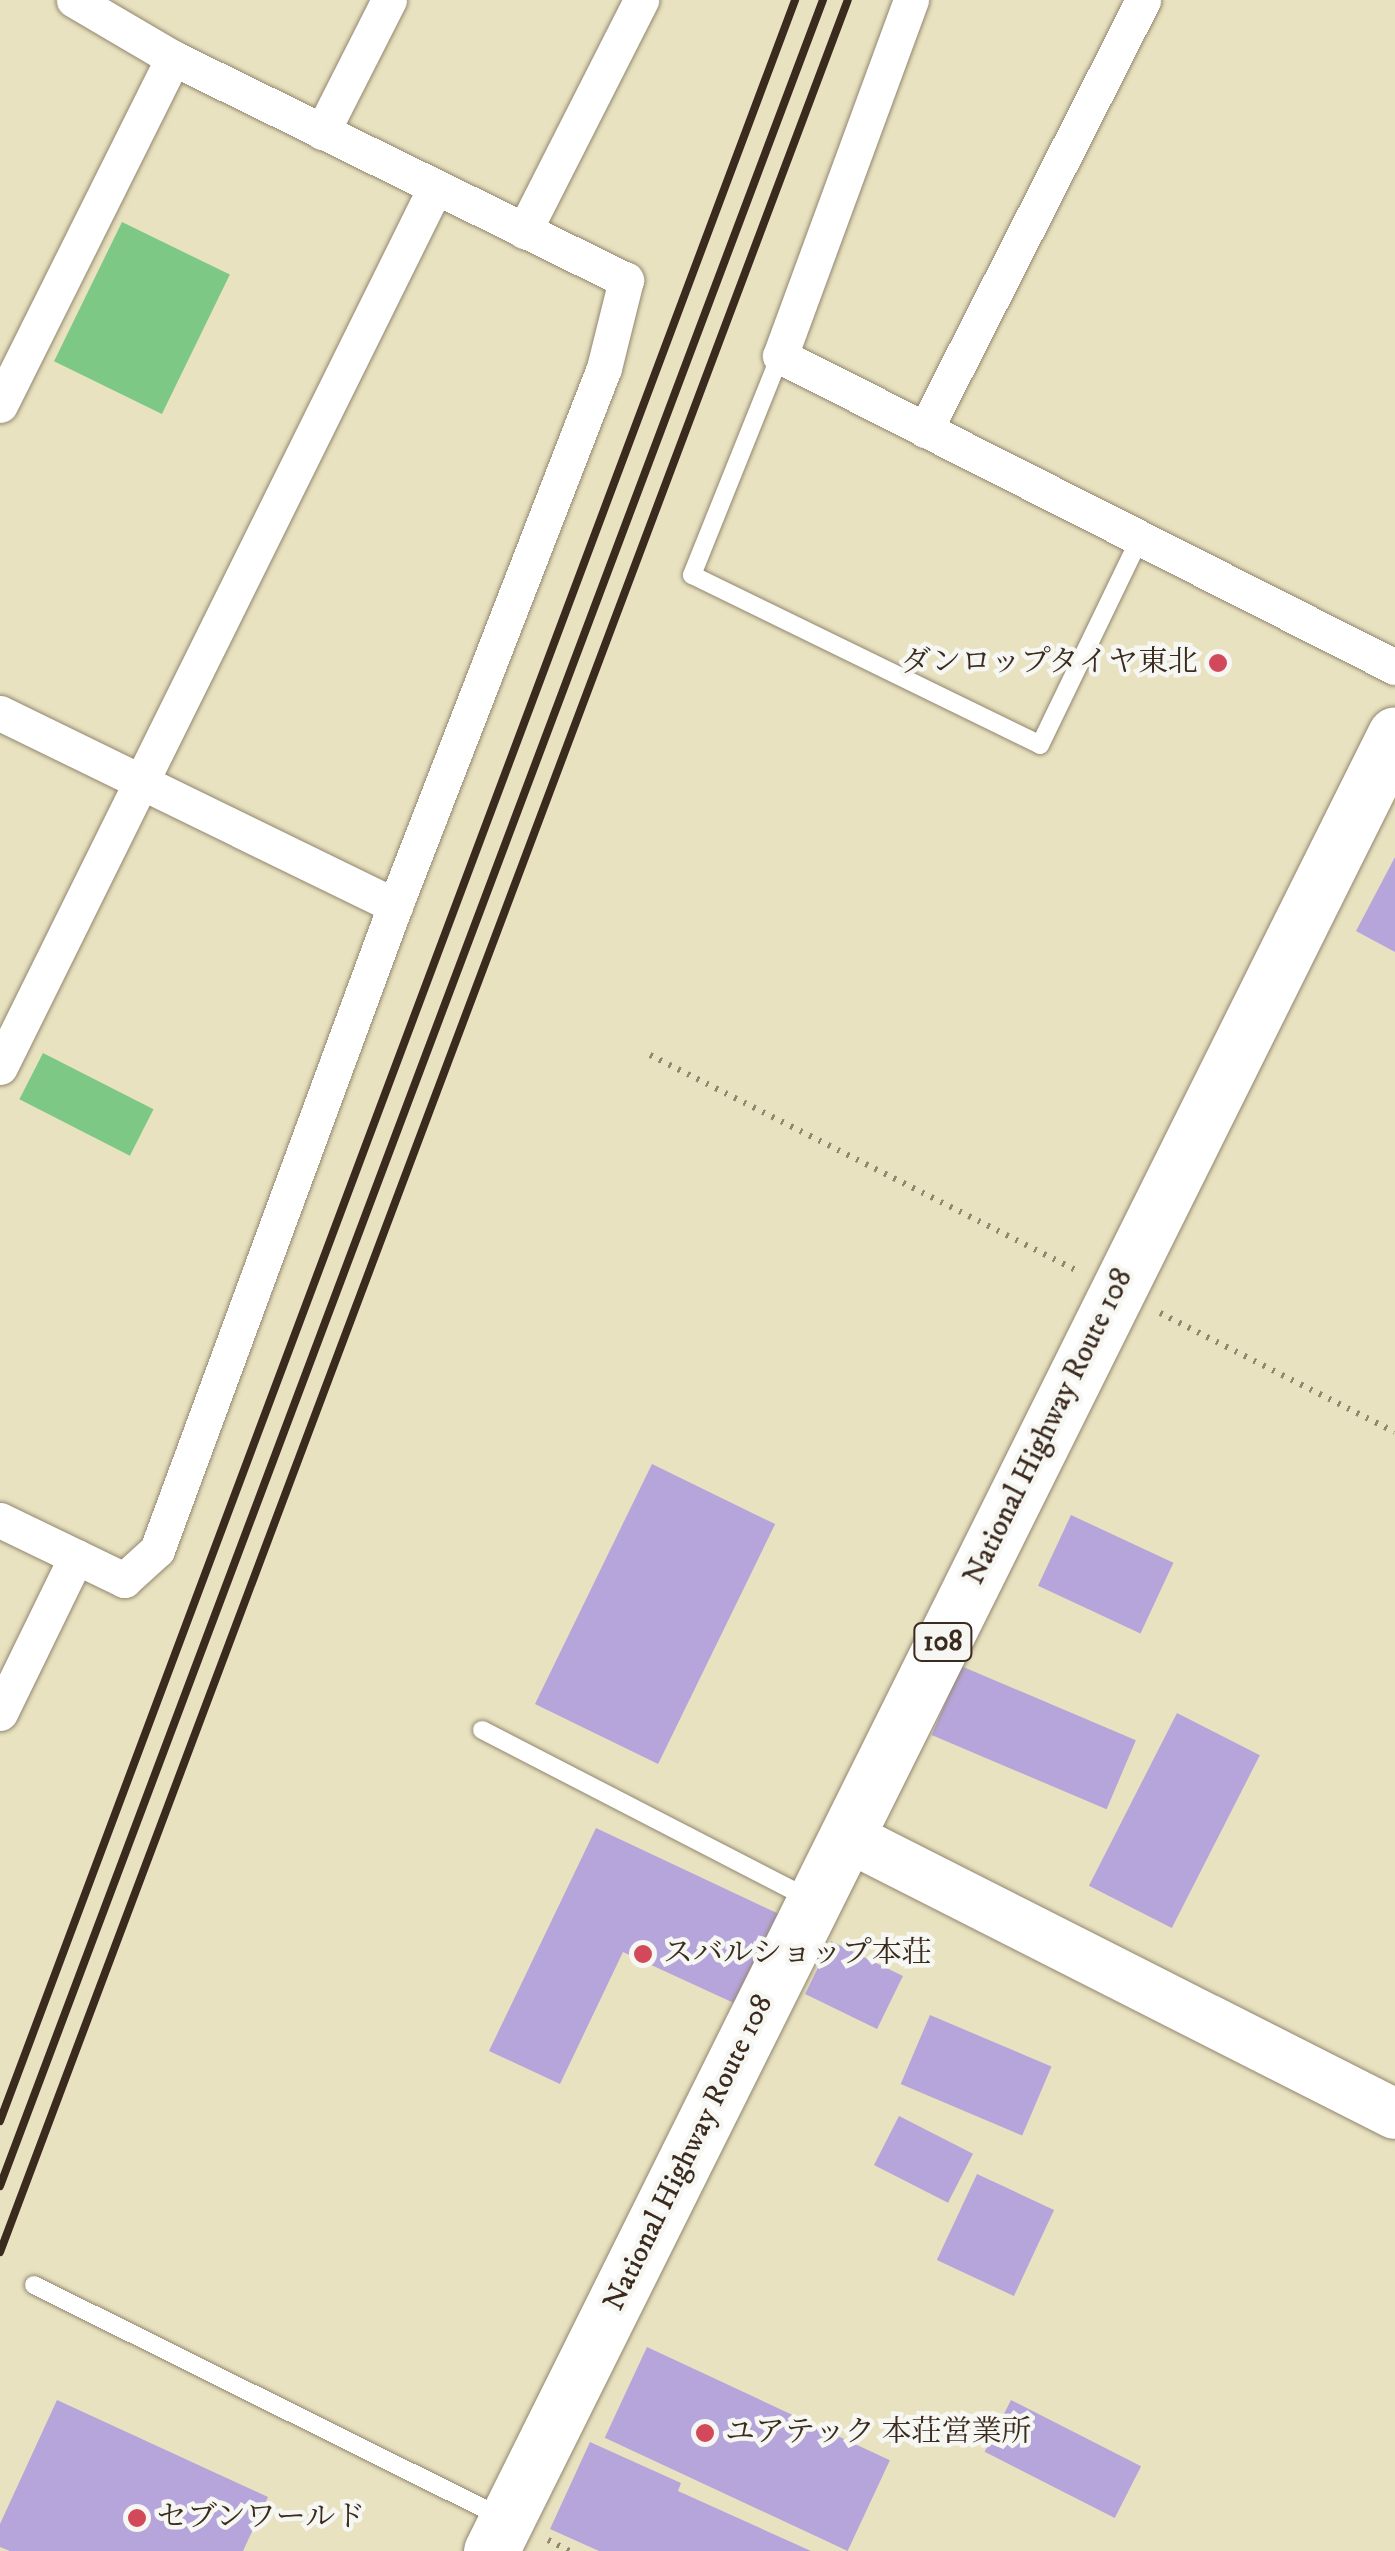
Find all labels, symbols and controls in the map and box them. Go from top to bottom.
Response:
place label: ダンロップタイヤ東北 [898,645,1198,681]
marker: ダンロップタイヤ東北 [1207,652,1229,674]
street label: National Highway Route 108 [957,1263,1141,1591]
road number: 108 [913,1619,973,1665]
place label: スバルショップ本荘 [663,1936,933,1972]
marker: スバルショップ本荘 [632,1943,654,1965]
street label: National Highway Route 108 [597,1989,781,2317]
place label: ユアテック 本荘営業所 [725,2415,1031,2451]
marker: ユアテック 本荘営業所 [694,2422,716,2444]
place label: セブンワールド [157,2500,367,2536]
marker: セブンワールド [126,2507,148,2529]

